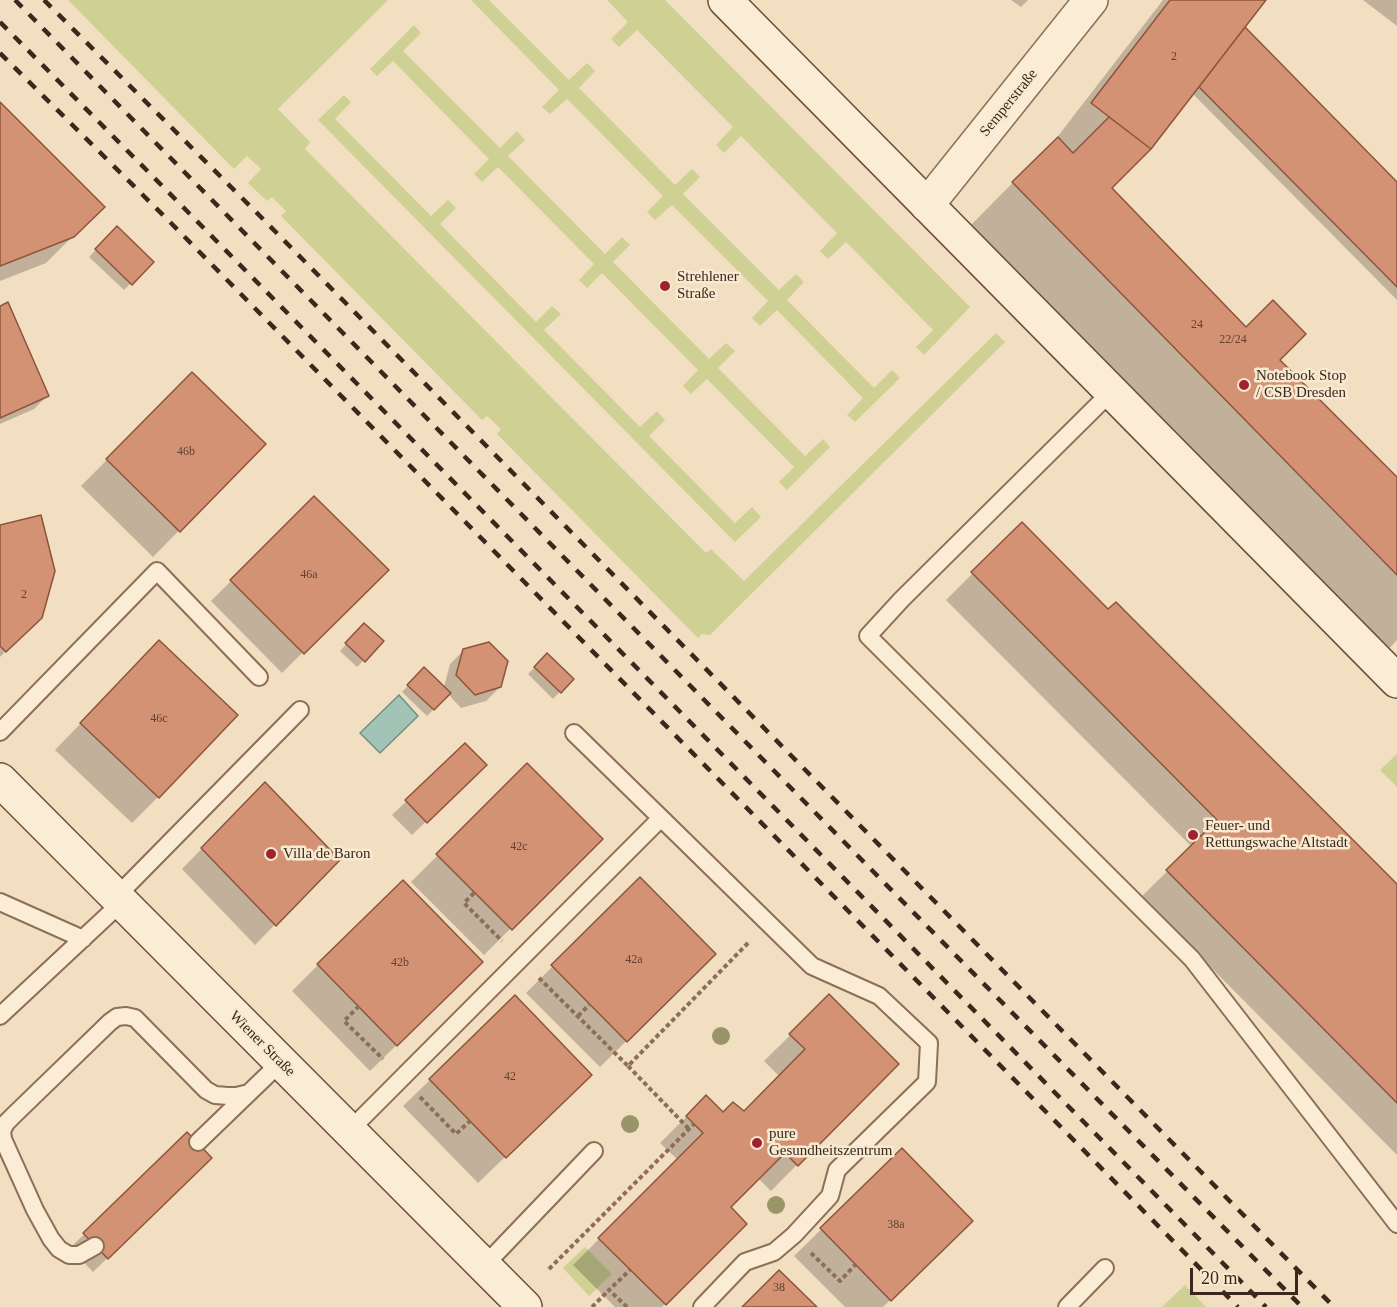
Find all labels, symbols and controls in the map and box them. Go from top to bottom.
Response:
house number: 2 [1171,50,1177,64]
street label: Semperstraße [976,66,1042,140]
place label: Strehlener Straße [677,268,739,303]
marker: Strehlener Straße [658,279,672,293]
house number: 24 [1191,318,1203,332]
house number: 22/24 [1219,333,1247,347]
place label: Notebook Stop / CSB Dresden [1256,367,1346,402]
marker: Notebook Stop / CSB Dresden [1237,378,1251,392]
house number: 46b [177,445,195,459]
house number: 46a [300,568,318,582]
house number: 2 [21,588,27,602]
house number: 46c [150,712,168,726]
place label: Feuer- und Rettungswache Altstadt [1205,817,1348,852]
marker: Feuer- und Rettungswache Altstadt [1186,828,1200,842]
house number: 42c [510,840,528,854]
place label: Villa de Baron [283,845,370,863]
marker: Villa de Baron [264,847,278,861]
house number: 42a [625,953,643,967]
house number: 42b [391,956,409,970]
street label: Wiener Straße [225,1007,299,1081]
house number: 42 [504,1070,516,1084]
place label: pure Gesundheitszentrum [769,1125,892,1160]
marker: pure Gesundheitszentrum [750,1136,764,1150]
house number: 38a [887,1218,905,1232]
scale bar [1193,1256,1301,1294]
text: 20 m [1201,1268,1238,1288]
house number: 38 [773,1281,785,1295]

